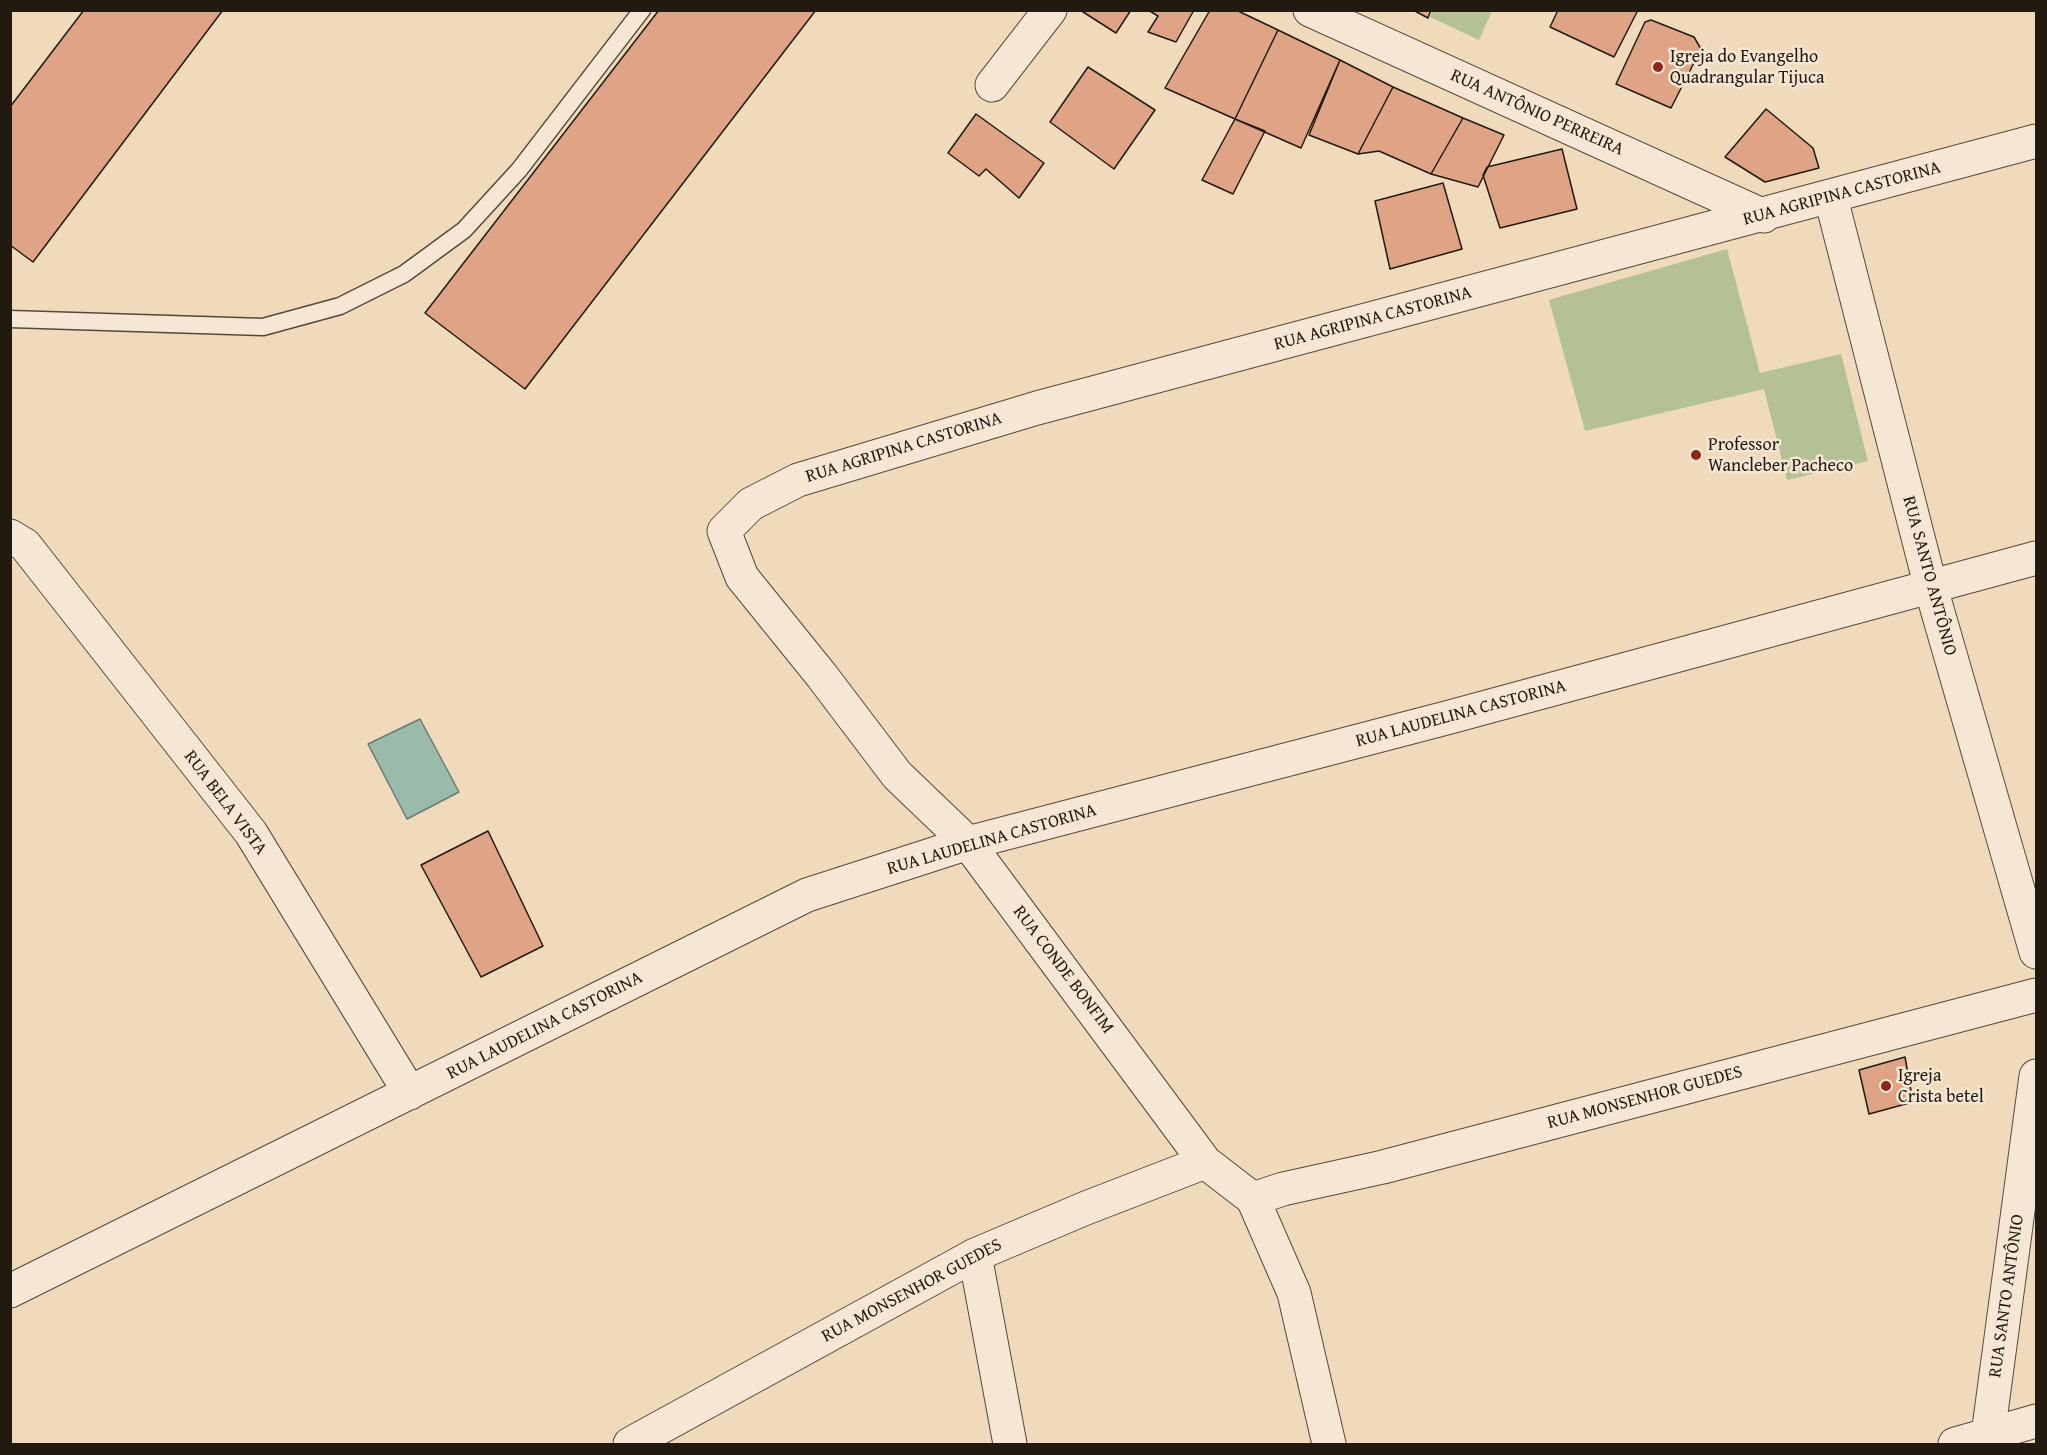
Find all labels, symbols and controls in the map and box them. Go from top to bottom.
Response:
place label: Igreja do Evangelho Quadrangular Tijuca [1670,46,1824,88]
marker: Igreja do Evangelho Quadrangular Tijuca [1651,60,1665,74]
street label: RUA ANTÔNIO PERREIRA [1447,65,1627,161]
street label: RUA AGRIPINA CASTORINA [1741,157,1943,231]
street label: RUA AGRIPINA CASTORINA [1272,282,1474,356]
street label: RUA AGRIPINA CASTORINA [803,408,1005,488]
place label: Professor Wancleber Pacheco [1708,434,1853,476]
marker: Professor Wancleber Pacheco [1689,448,1703,462]
street label: RUA SANTO ANTÔNIO [1897,494,1961,658]
street label: RUA LAUDELINA CASTORINA [1354,676,1568,752]
street label: RUA BELA VISTA [179,746,271,860]
street label: RUA LAUDELINA CASTORINA [885,800,1099,880]
street label: RUA CONDE BONFIM [1008,902,1118,1038]
street label: RUA LAUDELINA CASTORINA [444,967,646,1085]
street label: RUA MONSENHOR GUEDES [1545,1062,1745,1134]
place label: Igreja Crista betel [1898,1065,1984,1108]
marker: Igreja Crista betel [1879,1079,1893,1093]
street label: RUA SANTO ANTÔNIO [1985,1213,2029,1379]
street label: RUA MONSENHOR GUEDES [818,1234,1006,1348]

